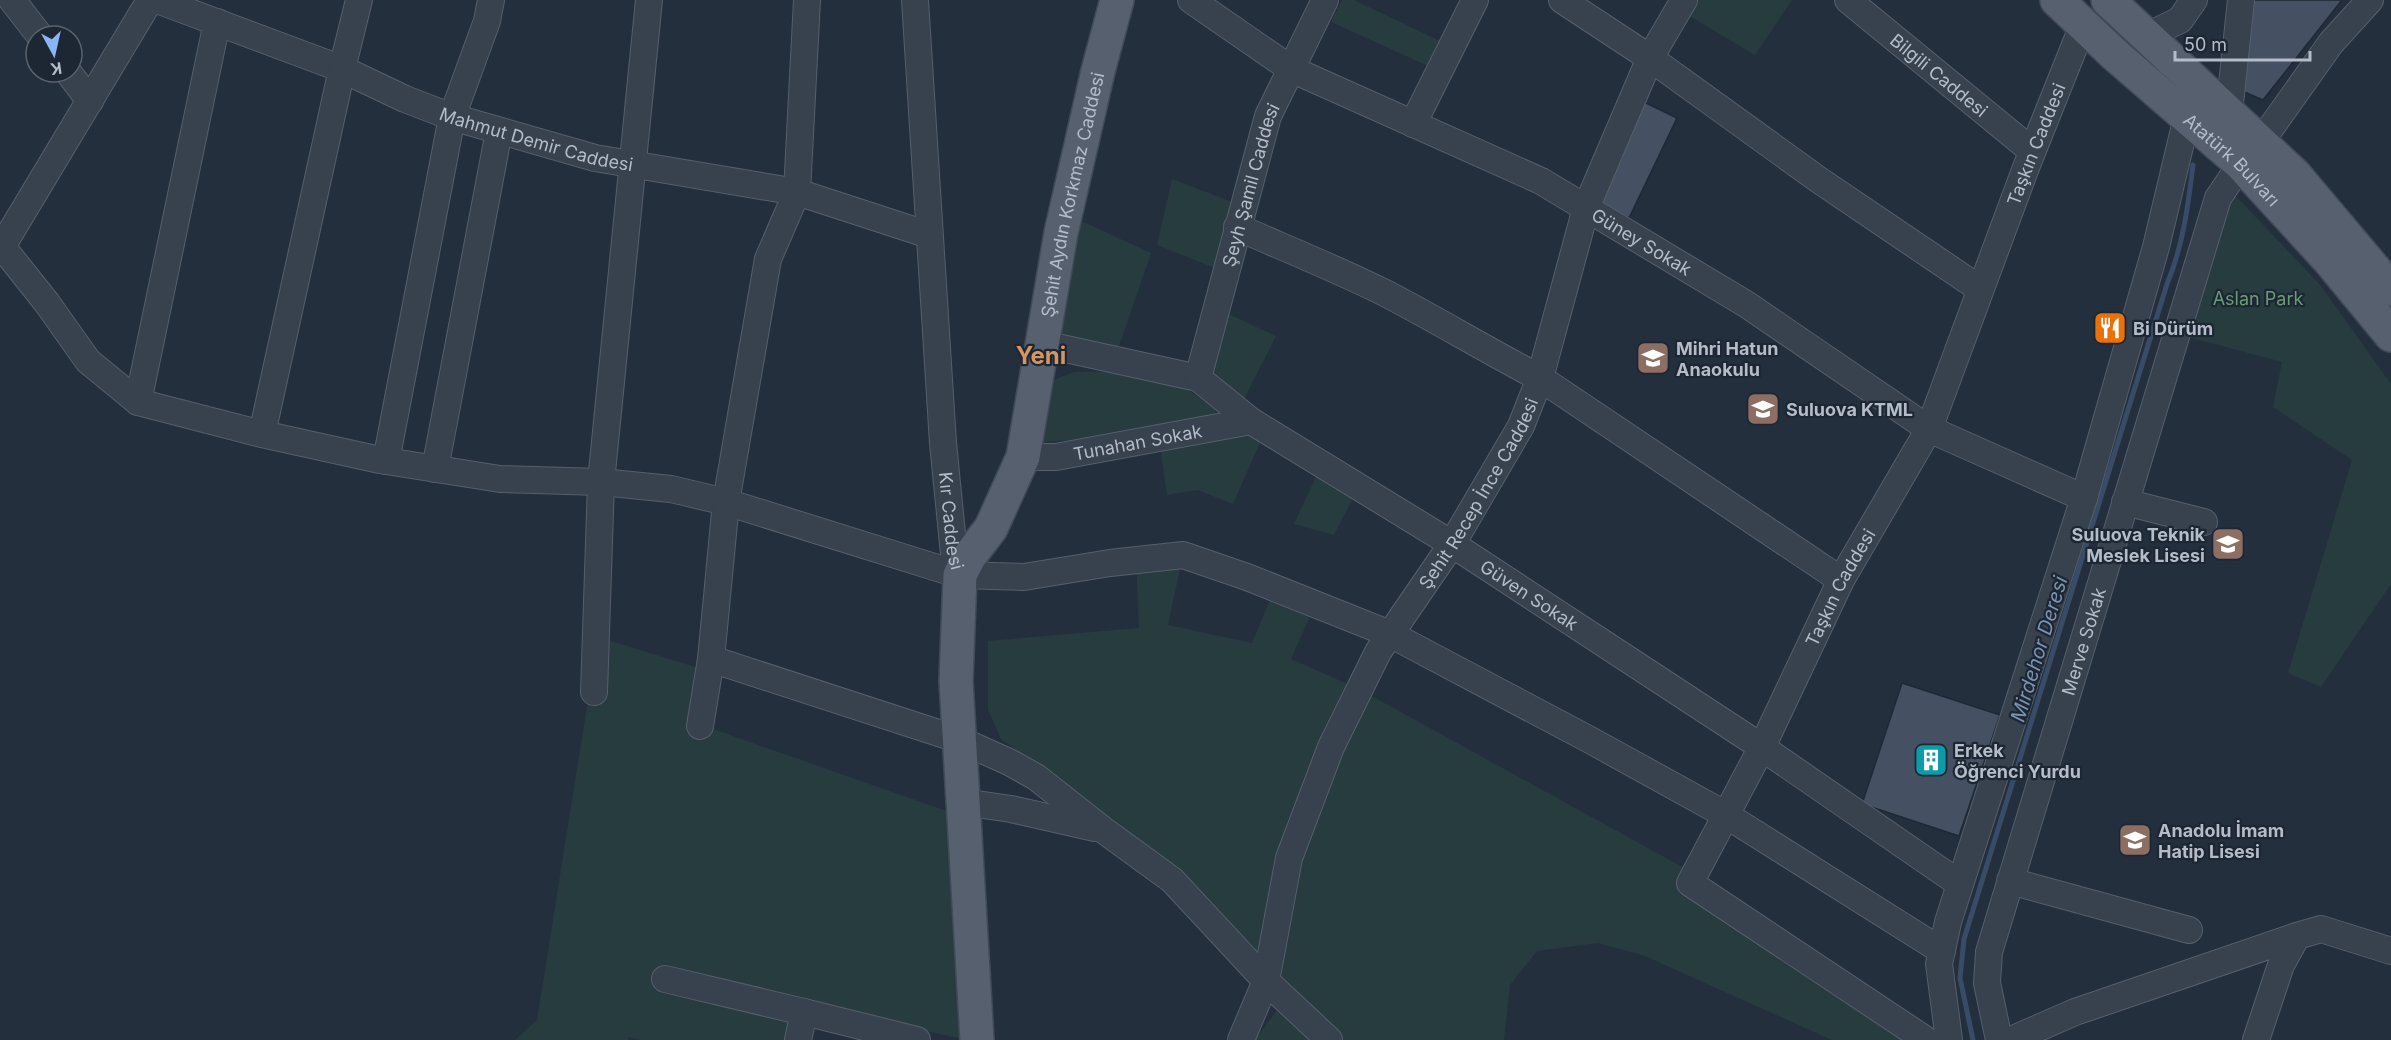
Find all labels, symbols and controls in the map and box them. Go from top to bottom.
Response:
north arrow [24,24,84,84]
scale bar [2175,24,2310,62]
street label: Bilgili Caddesi [1886,29,1992,121]
text: 50 m [2184,34,2227,55]
text: K [49,58,63,80]
street label: Şehit Aydın Korkmaz Caddesi [1036,70,1108,319]
street label: Taşkın Caddesi [2002,80,2069,208]
street label: Şeyh Şamil Caddesi [1218,100,1283,269]
street label: Mahmut Demir Caddesi [437,103,635,175]
street label: Atatürk Bulvarı [2180,109,2285,210]
street label: Güney Sokak [1588,204,1695,279]
park label: Aslan Park [2213,288,2303,309]
restaurant icon: Bi Dürüm [2092,310,2128,346]
place label: Bi Dürüm [2133,318,2213,339]
place label: Mihri Hatun Anaokulu [1676,338,1778,380]
school or university icon: Mihri Hatun Anaokulu [1635,340,1671,376]
district label: Yeni [1016,341,1066,370]
school or university icon: Suluova KTML [1745,391,1781,427]
street label: Şehit Recep İnce Caddesi [1414,395,1542,593]
place label: Suluova KTML [1786,399,1913,420]
street label: Tunahan Sokak [1072,420,1204,464]
street label: Kır Caddesi [935,471,968,572]
place label: Suluova Teknik Meslek Lisesi [2072,524,2206,566]
street label: Taşkın Caddesi [1801,525,1879,649]
school or university icon: Suluova Teknik Meslek Lisesi [2210,526,2246,562]
street label: Güven Sokak [1477,555,1582,634]
water label: Mirdehor Deresi [2005,572,2073,725]
street label: Merve Sokak [2057,585,2110,698]
place label: Erkek Öğrenci Yurdu [1954,740,2081,782]
building icon: Erkek Öğrenci Yurdu [1913,742,1949,778]
place label: Anadolu İmam Hatip Lisesi [2158,820,2284,862]
school or university icon: Anadolu İmam Hatip Lisesi [2117,822,2153,858]

